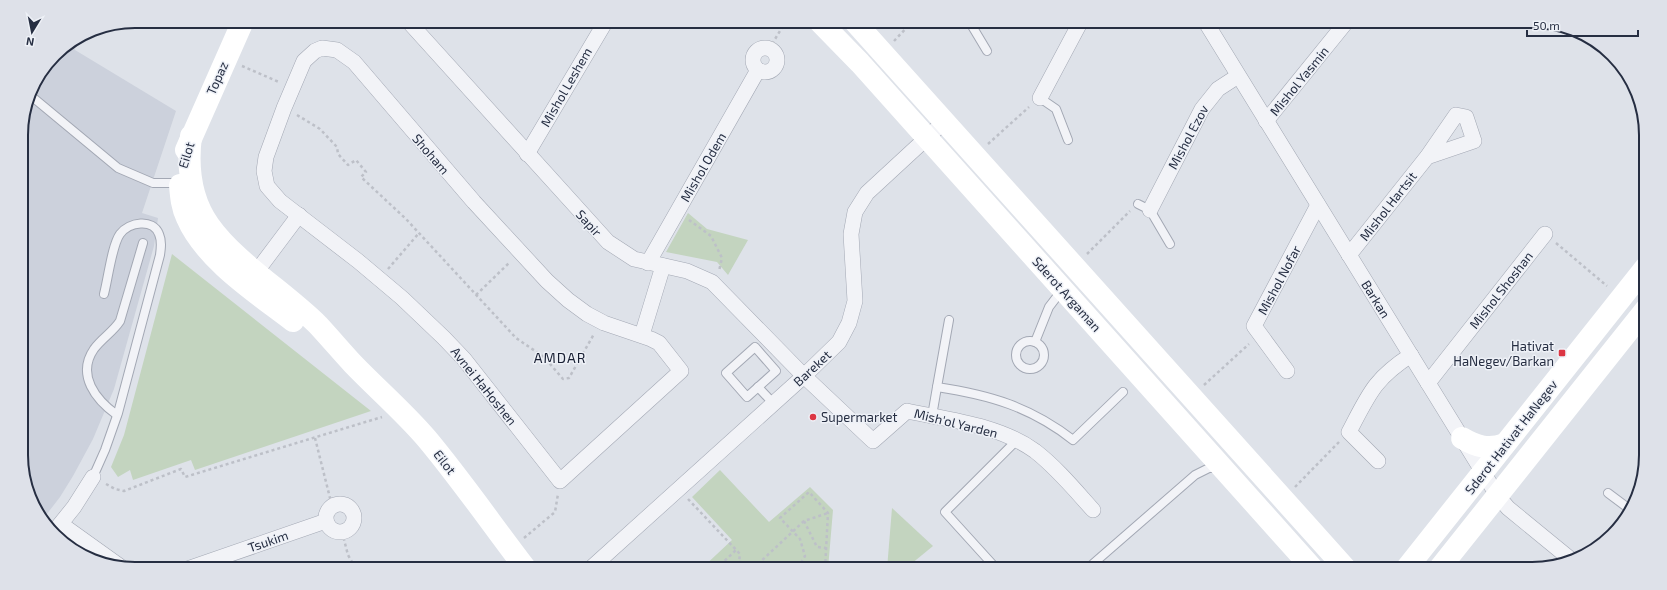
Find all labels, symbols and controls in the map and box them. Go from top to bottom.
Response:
north arrow [12,12,52,52]
scale bar [1527,12,1638,38]
text: 50 m [1533,18,1560,32]
text: N [25,35,35,49]
street label: Mishol Yasmin [1266,43,1332,119]
street label: Mishol Leshem [537,45,595,129]
street label: Topaz [203,59,231,97]
street label: Mishol Ezov [1164,102,1212,172]
street label: Mishol Odem [677,130,729,204]
street label: Shoham [409,131,453,177]
street label: Eilot [174,140,198,170]
street label: Mishol Hartsit [1356,168,1420,244]
street label: Sapir [573,206,605,240]
street label: Mishol Nofar [1254,242,1304,318]
street label: Mishol Shoshan [1466,248,1536,332]
street label: Sderot Argaman [1029,253,1105,335]
street label: Barkan [1358,277,1394,321]
place label: Hativat HaNegev/Barkan [1453,338,1554,369]
street label: Avnei HaHoshen [448,344,520,428]
street label: Bareket [790,347,834,389]
marker: Hativat HaNegev/Barkan [1557,348,1567,358]
district label: AMDAR [534,349,586,366]
street label: Sderot Hativat HaNegev [1461,377,1561,497]
street label: Mish'ol Yarden [913,405,999,441]
place label: Supermarket [821,409,898,425]
marker: Supermarket [808,412,818,422]
street label: Eilot [430,447,460,477]
street label: Tsukim [246,527,290,555]

